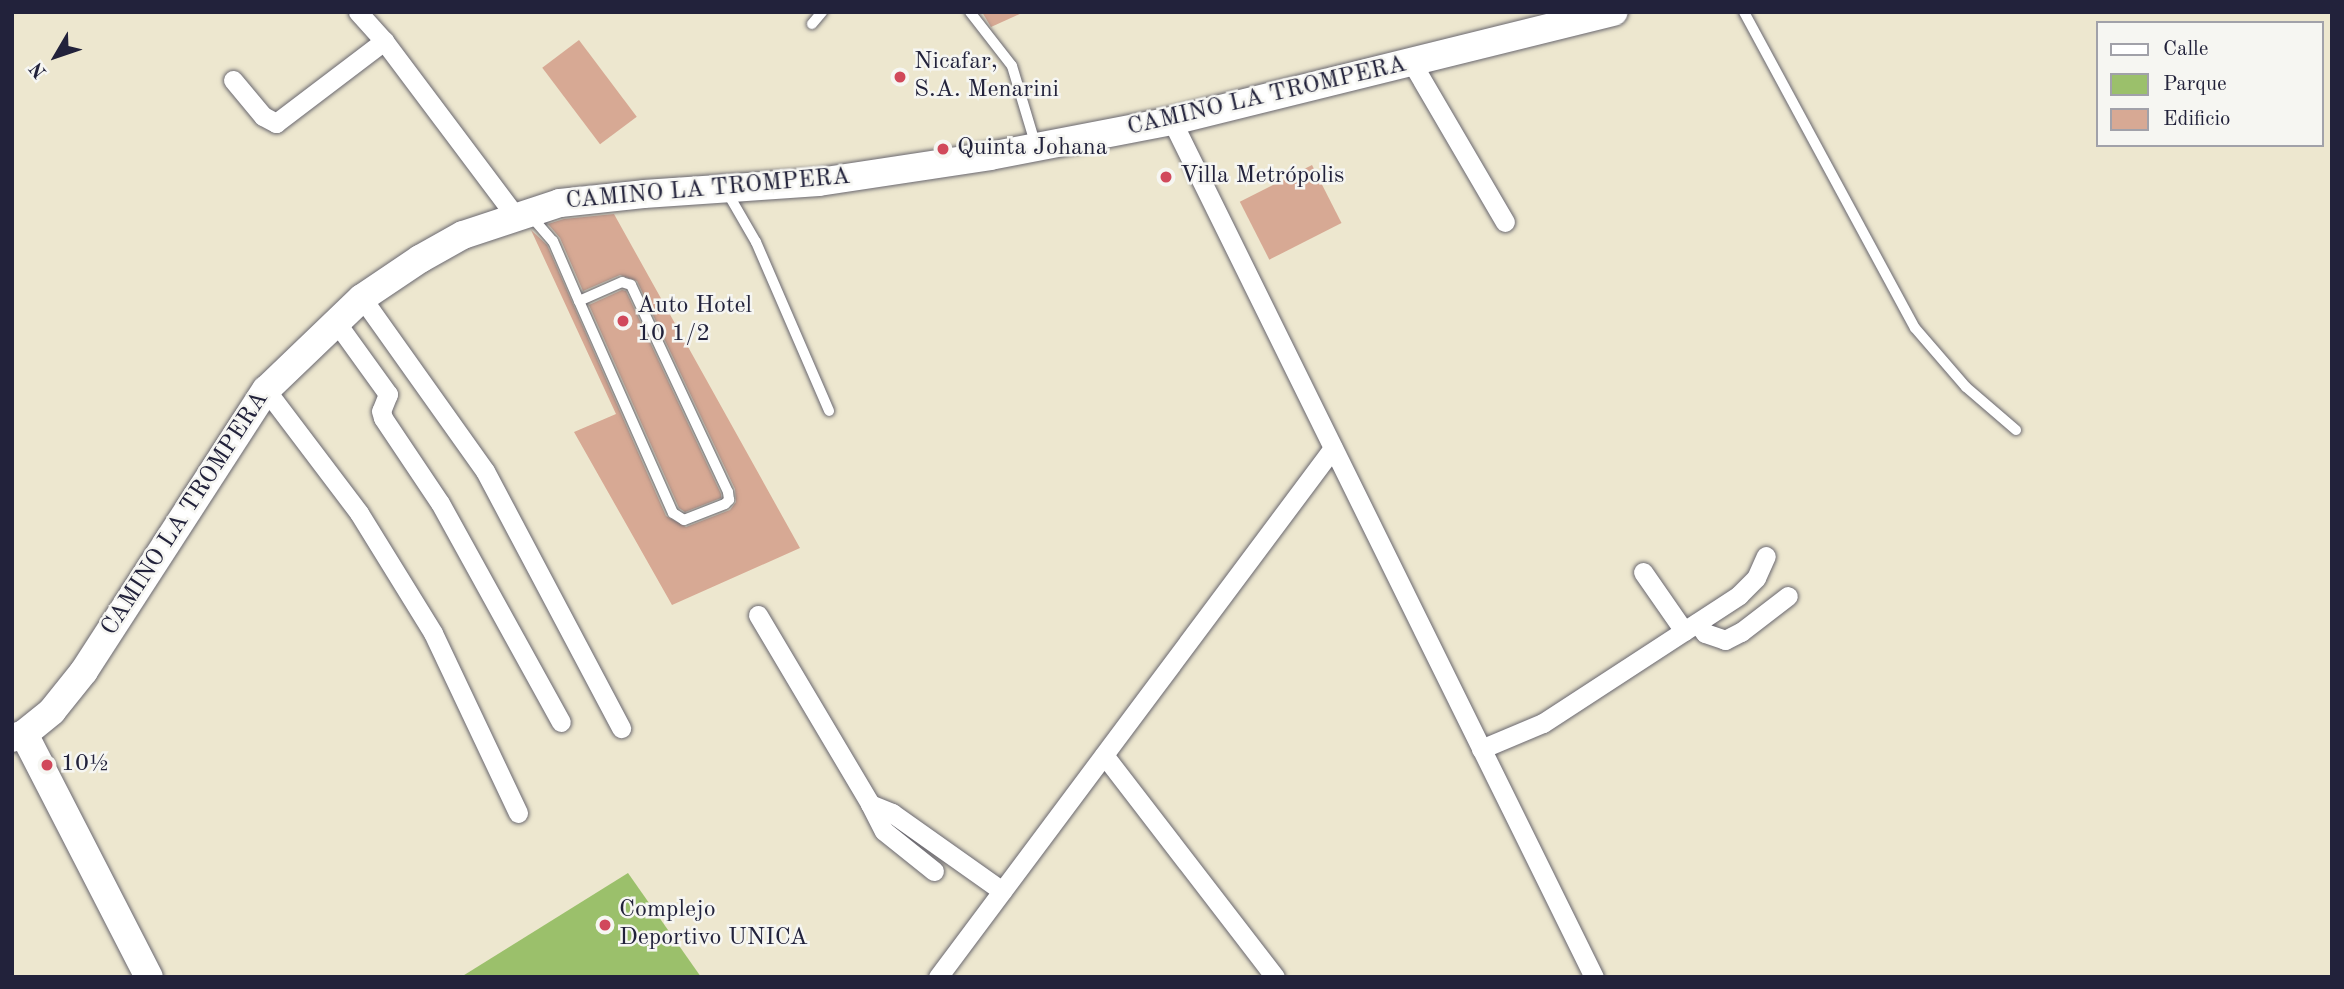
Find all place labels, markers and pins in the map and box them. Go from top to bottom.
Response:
place label: Nicafar, S.A. Menarini [914,49,1059,105]
marker: Nicafar, S.A. Menarini [892,69,908,85]
place label: Quinta Johana [957,135,1108,163]
marker: Quinta Johana [935,141,951,157]
place label: Villa Metrópolis [1180,163,1344,191]
marker: Villa Metrópolis [1158,169,1174,185]
place label: Auto Hotel 10 1/2 [637,293,752,349]
marker: Auto Hotel 10 1/2 [615,313,631,329]
place label: 10½ [61,751,109,779]
marker: 10½ [39,757,55,773]
place label: Complejo Deportivo UNICA [619,897,808,953]
marker: Complejo Deportivo UNICA [597,917,613,933]

